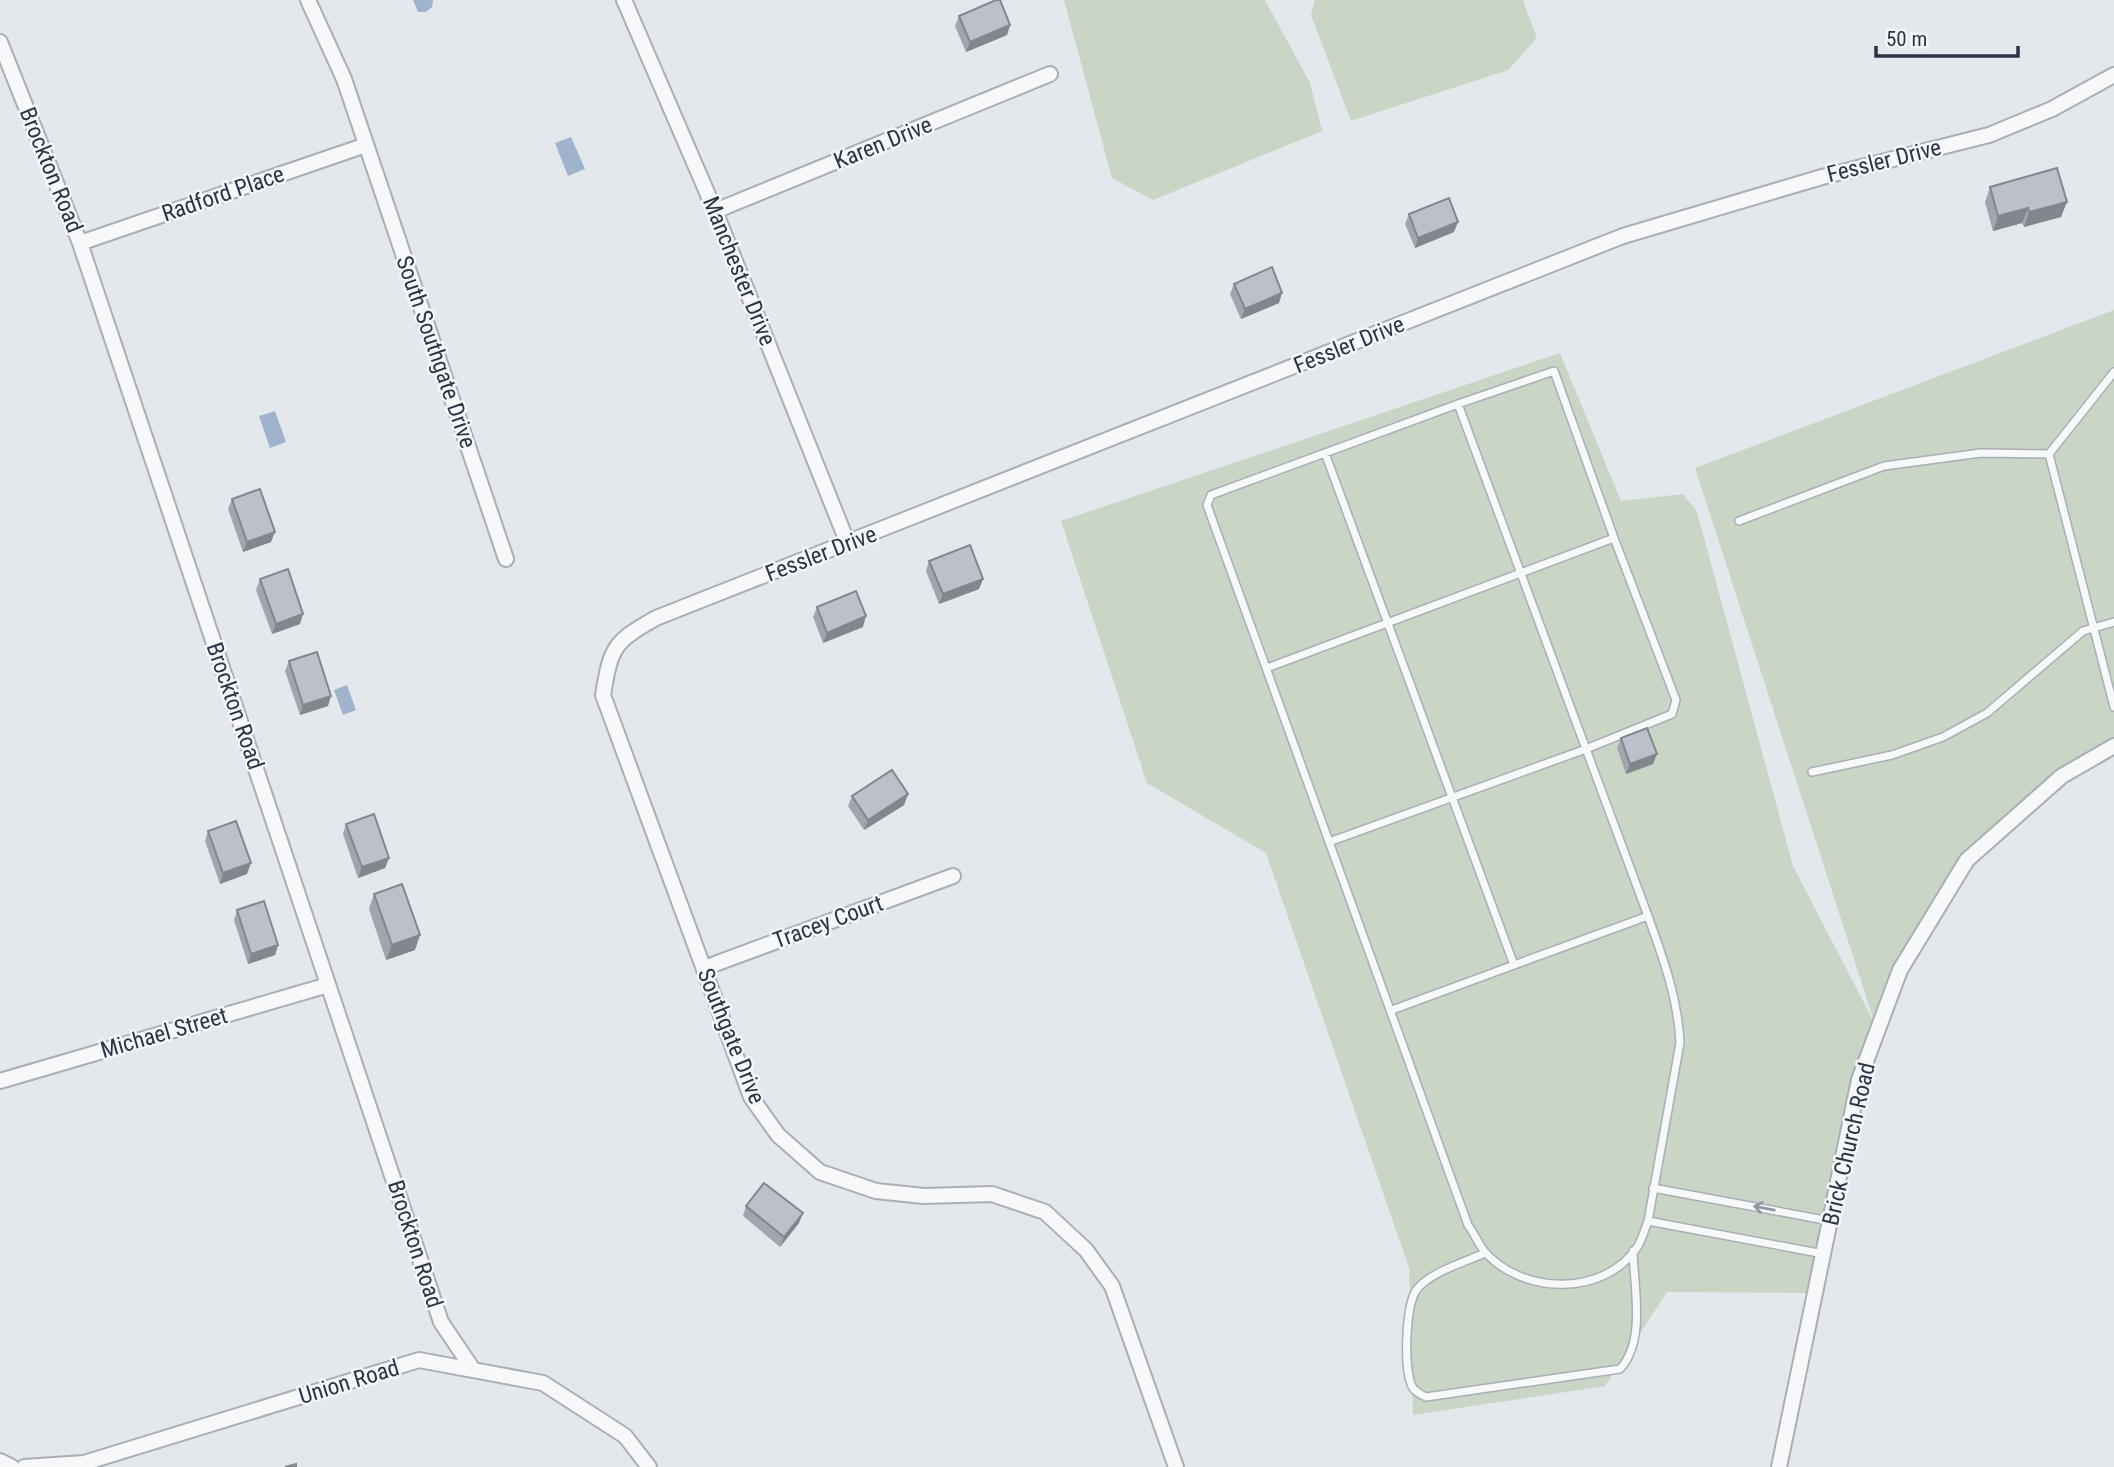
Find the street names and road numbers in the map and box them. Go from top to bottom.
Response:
street label: Brockton Road [14,103,88,237]
street label: Karen Drive [830,111,936,175]
street label: Fessler Drive [1824,134,1944,188]
street label: Radford Place [158,160,288,228]
street label: Manchester Drive [697,193,781,349]
street label: South Southgate Drive [390,252,482,452]
street label: Fessler Drive [1290,311,1408,379]
street label: Fessler Drive [762,520,880,588]
street label: Brockton Road [201,639,269,773]
street label: Tracey Court [769,890,887,954]
street label: Southgate Drive [692,964,770,1108]
street label: Michael Street [97,1002,231,1064]
street label: Brick Church Road [1817,1060,1881,1228]
street label: Brockton Road [382,1177,448,1311]
street label: Union Road [296,1354,402,1410]

